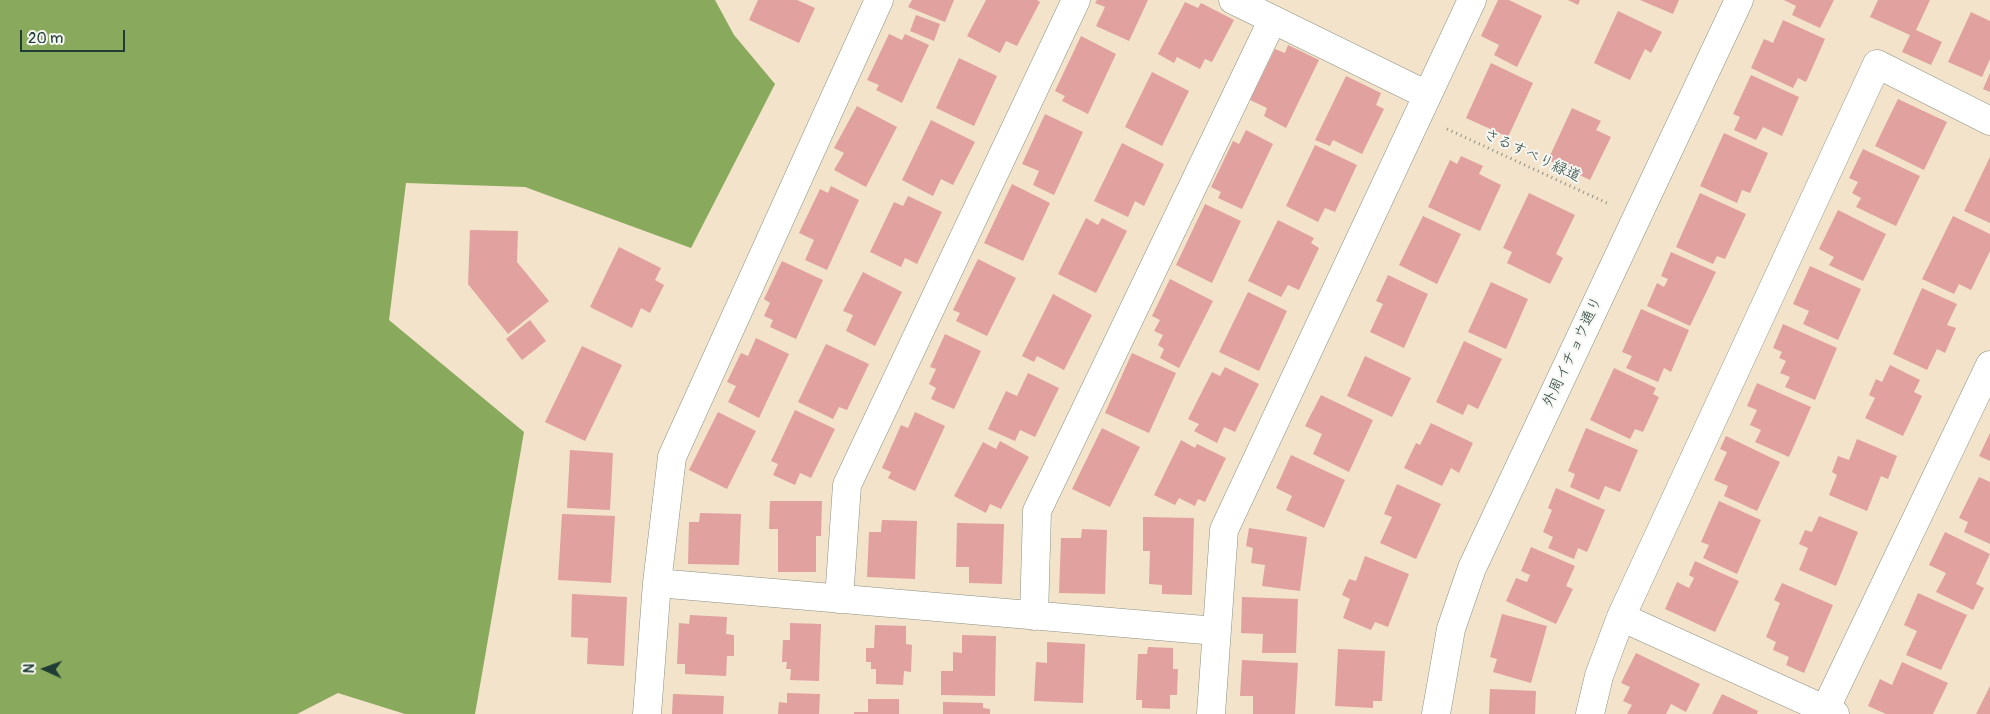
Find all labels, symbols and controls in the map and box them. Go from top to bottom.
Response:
scale bar [22,20,128,52]
text: 20 m [28,29,63,48]
street label: さるすべり緑道 [1481,126,1583,186]
street label: 外周イチョウ通り [1539,294,1607,410]
north arrow [20,644,70,694]
text: N [21,663,38,673]

